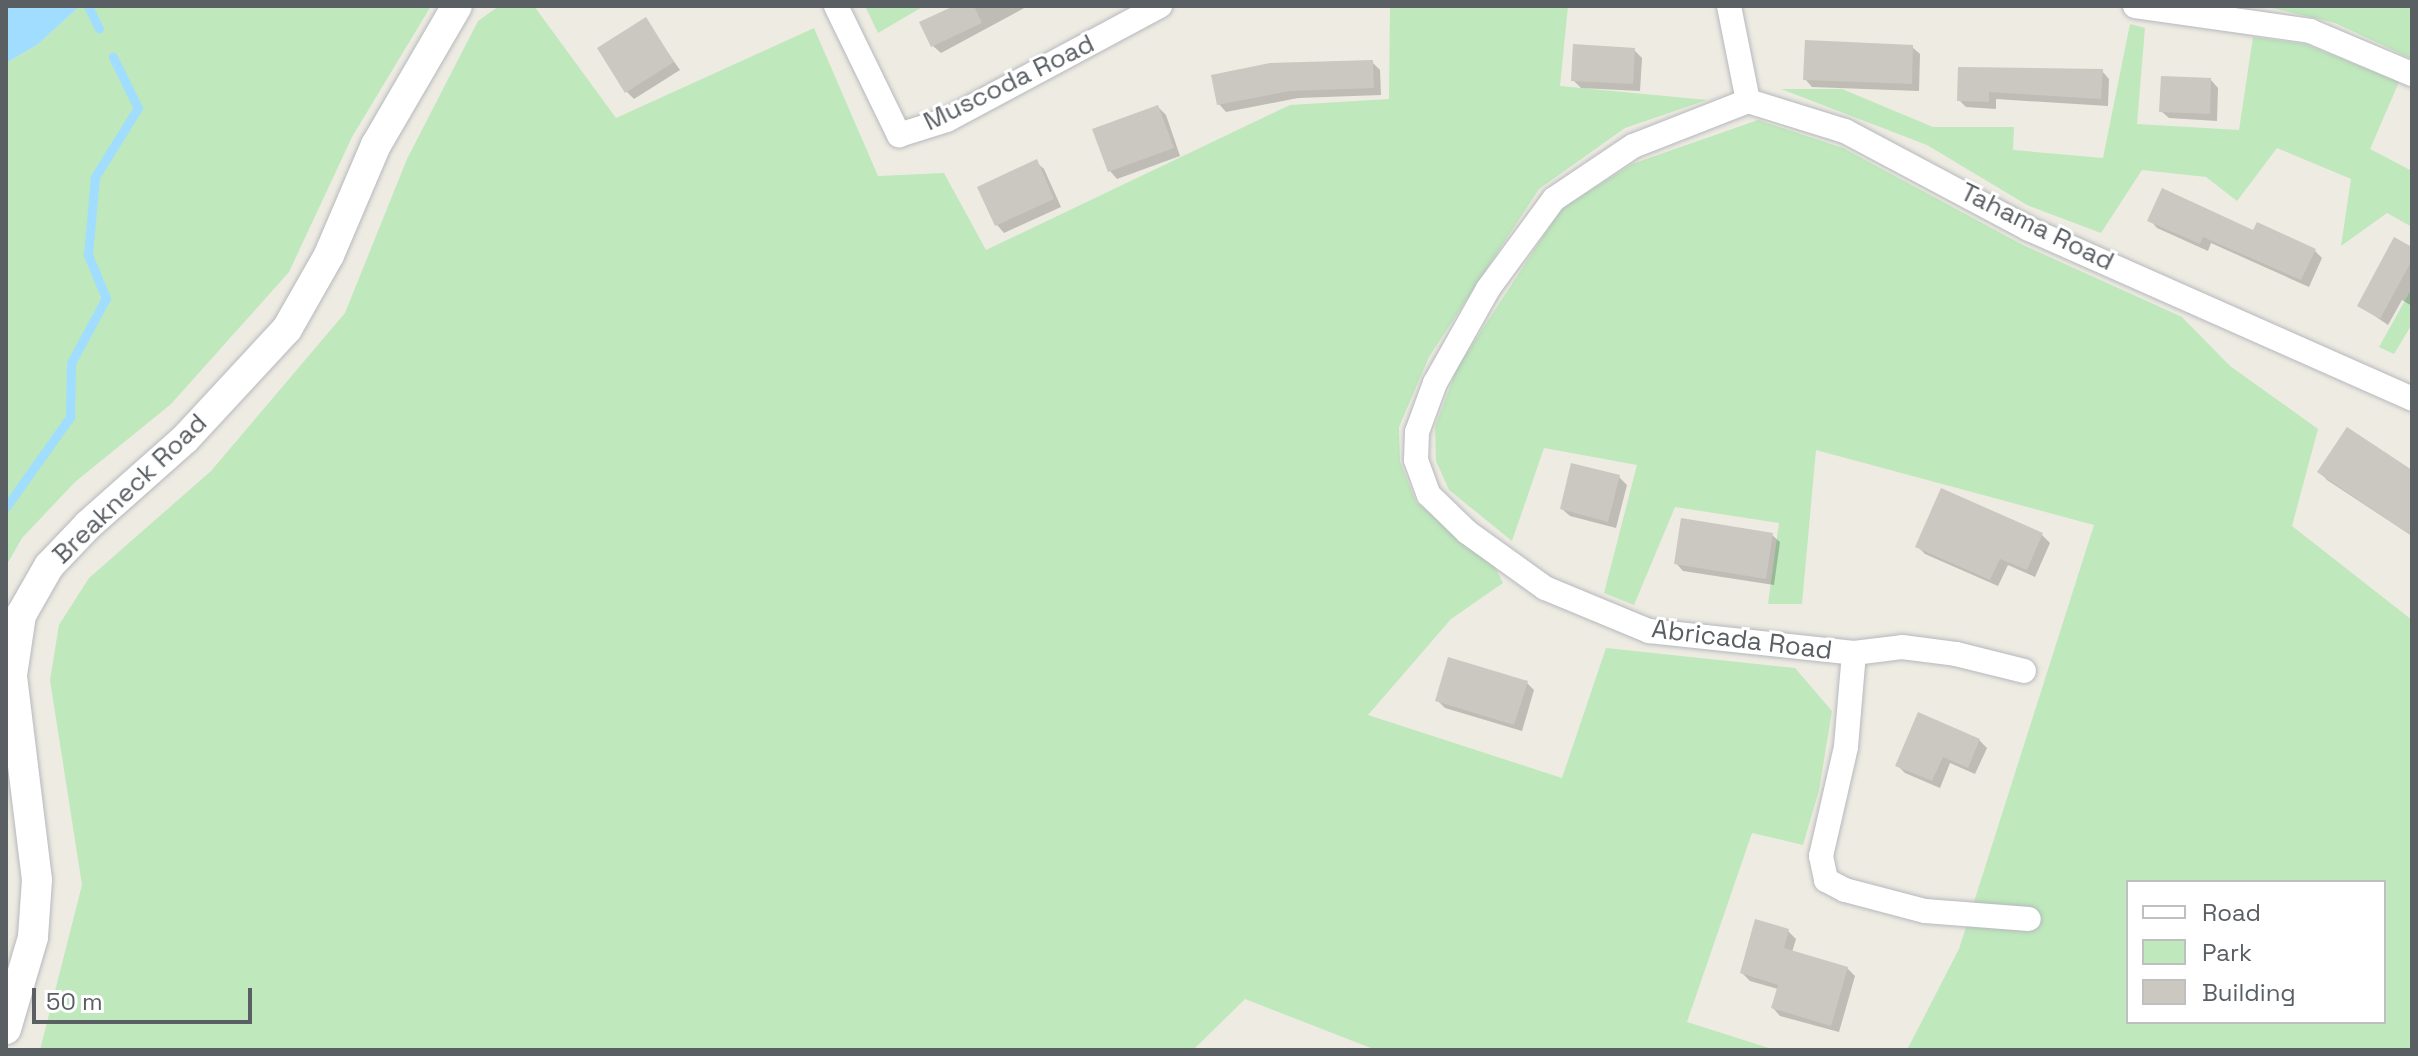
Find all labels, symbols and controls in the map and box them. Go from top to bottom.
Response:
street label: Muscoda Road [919,28,1099,138]
street label: Tahama Road [1955,176,2119,278]
street label: Breakneck Road [46,408,214,570]
street label: Abricada Road [1650,613,1834,667]
legend [2126,880,2386,1024]
text: Road [2202,897,2261,928]
text: Park [2202,937,2252,968]
scale bar [36,972,256,1022]
text: Building [2202,977,2296,1008]
text: 50 m [46,986,103,1017]

